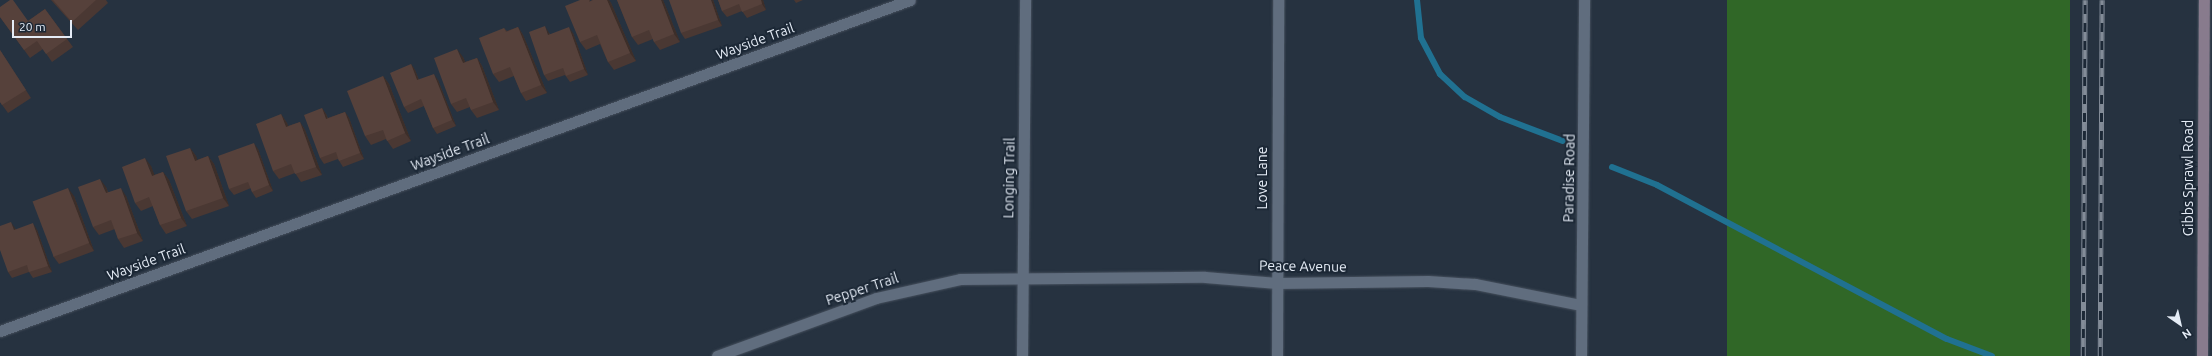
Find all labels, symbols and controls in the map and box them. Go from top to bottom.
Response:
scale bar [14,12,74,38]
street label: Wayside Trail [714,19,796,63]
text: 20 m [19,20,46,33]
street label: Gibbs Sprawl Road [2180,120,2196,236]
street label: Wayside Trail [409,130,491,174]
street label: Paradise Road [1560,133,1578,223]
street label: Longing Trail [1000,137,1018,219]
street label: Love Lane [1254,146,1270,210]
street label: Wayside Trail [105,240,187,284]
street label: Peace Avenue [1259,257,1347,275]
street label: Pepper Trail [824,269,900,309]
north arrow [2160,304,2200,344]
text: N [2180,327,2193,341]

